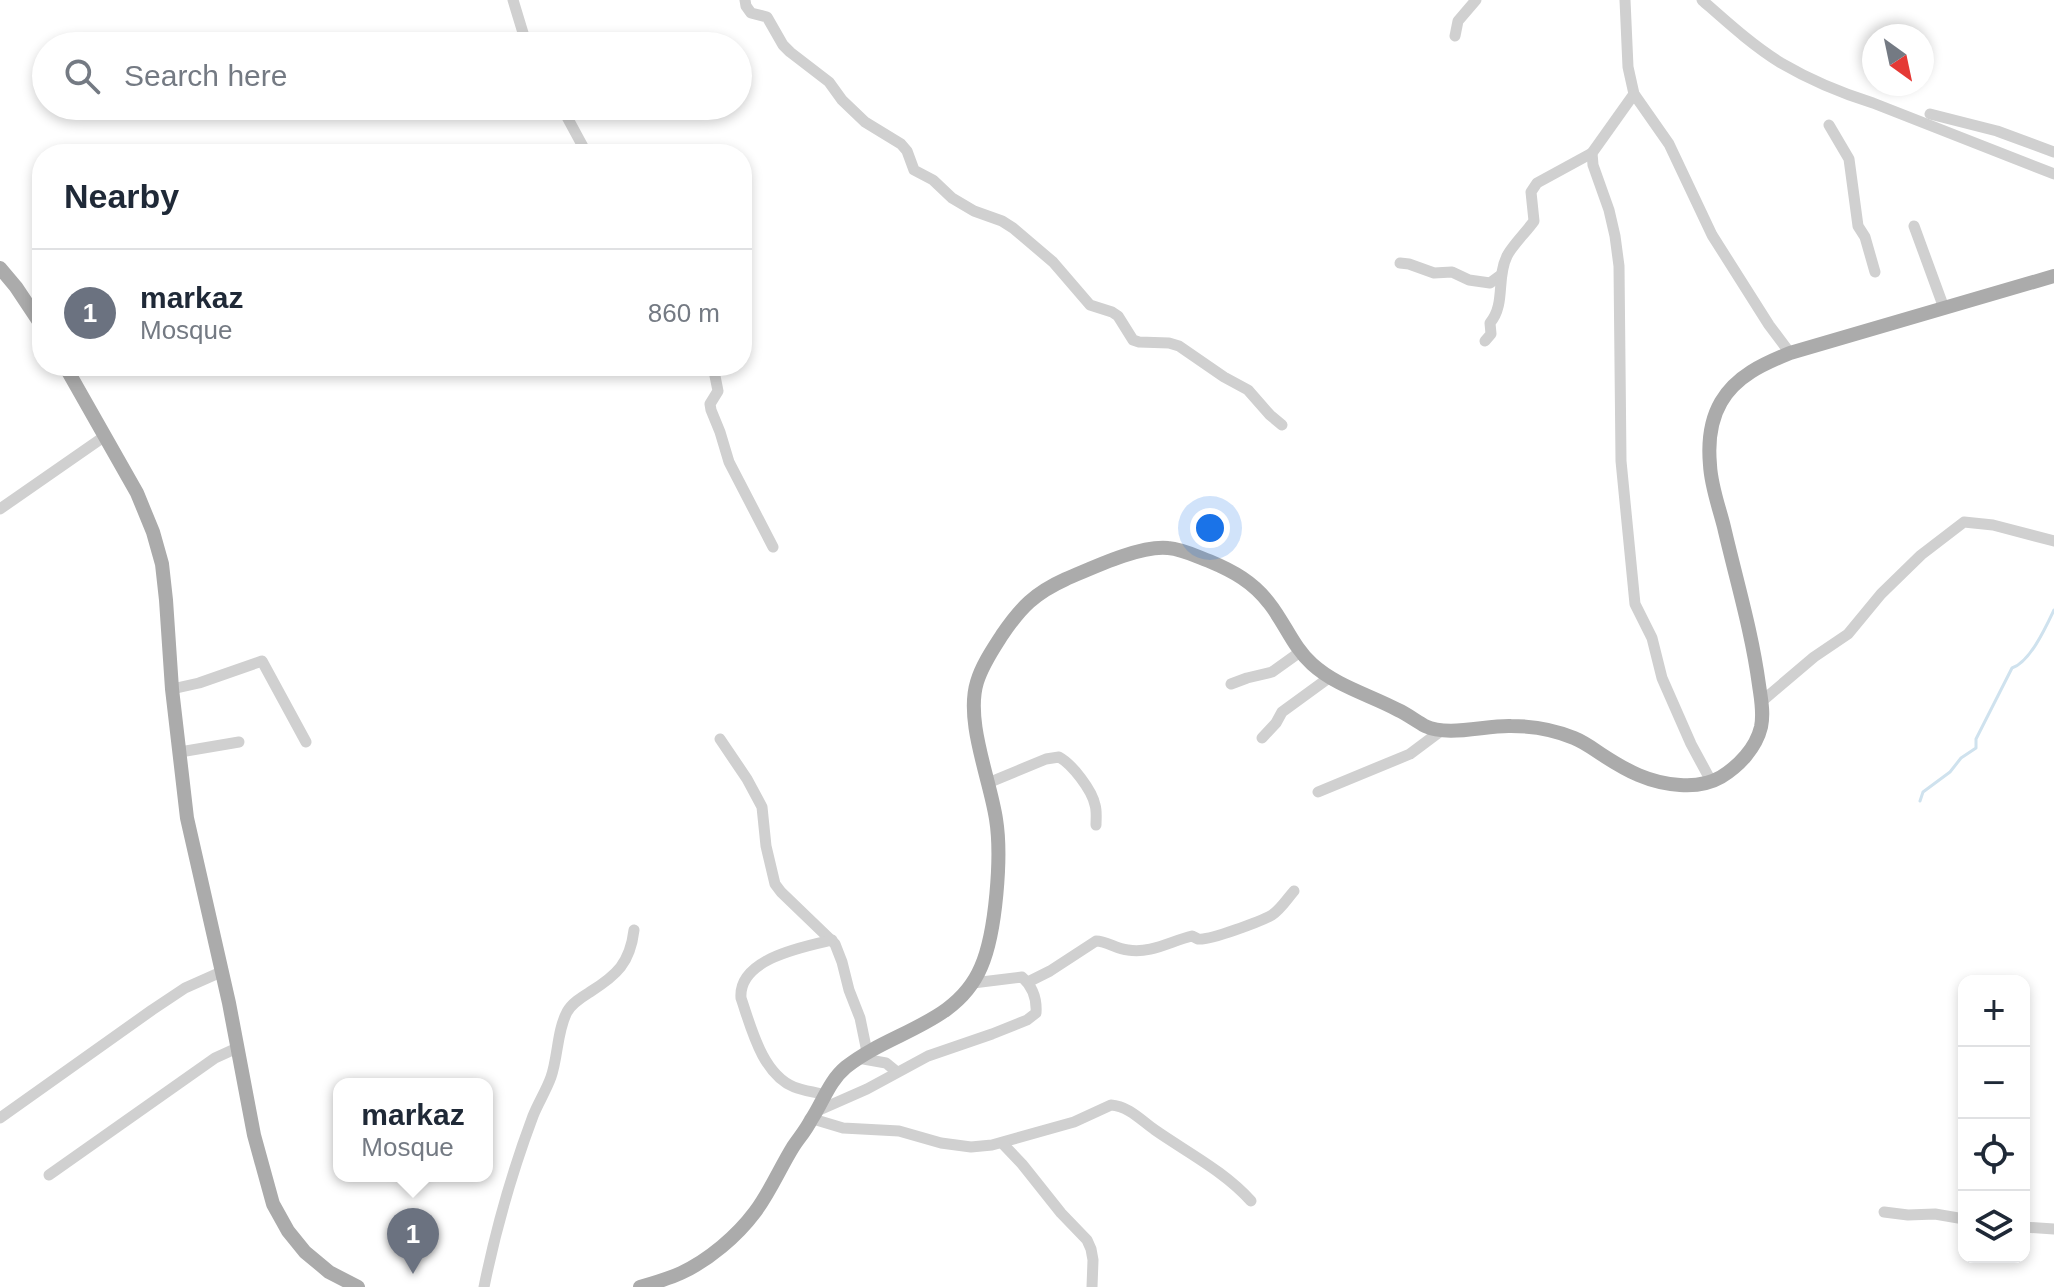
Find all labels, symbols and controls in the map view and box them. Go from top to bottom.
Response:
north arrow [1862,24,1934,96]
search box [32,32,752,120]
icon: search [60,54,104,98]
text: Search here [124,59,287,92]
text: Nearby [64,177,179,215]
text: markaz [140,281,243,314]
text: 1 [83,298,97,328]
text: 860 m [648,298,720,328]
text: Mosque [140,315,233,345]
your location [1190,508,1230,548]
map controls [1958,975,2030,1263]
button: + [1958,975,2030,1047]
button: − [1958,1047,2030,1119]
popup [333,1078,493,1182]
text: markaz [361,1098,465,1131]
button: locate [1958,1119,2030,1191]
text: Mosque [361,1132,454,1162]
button: layers [1958,1191,2030,1263]
pin: 1 [387,1208,439,1274]

